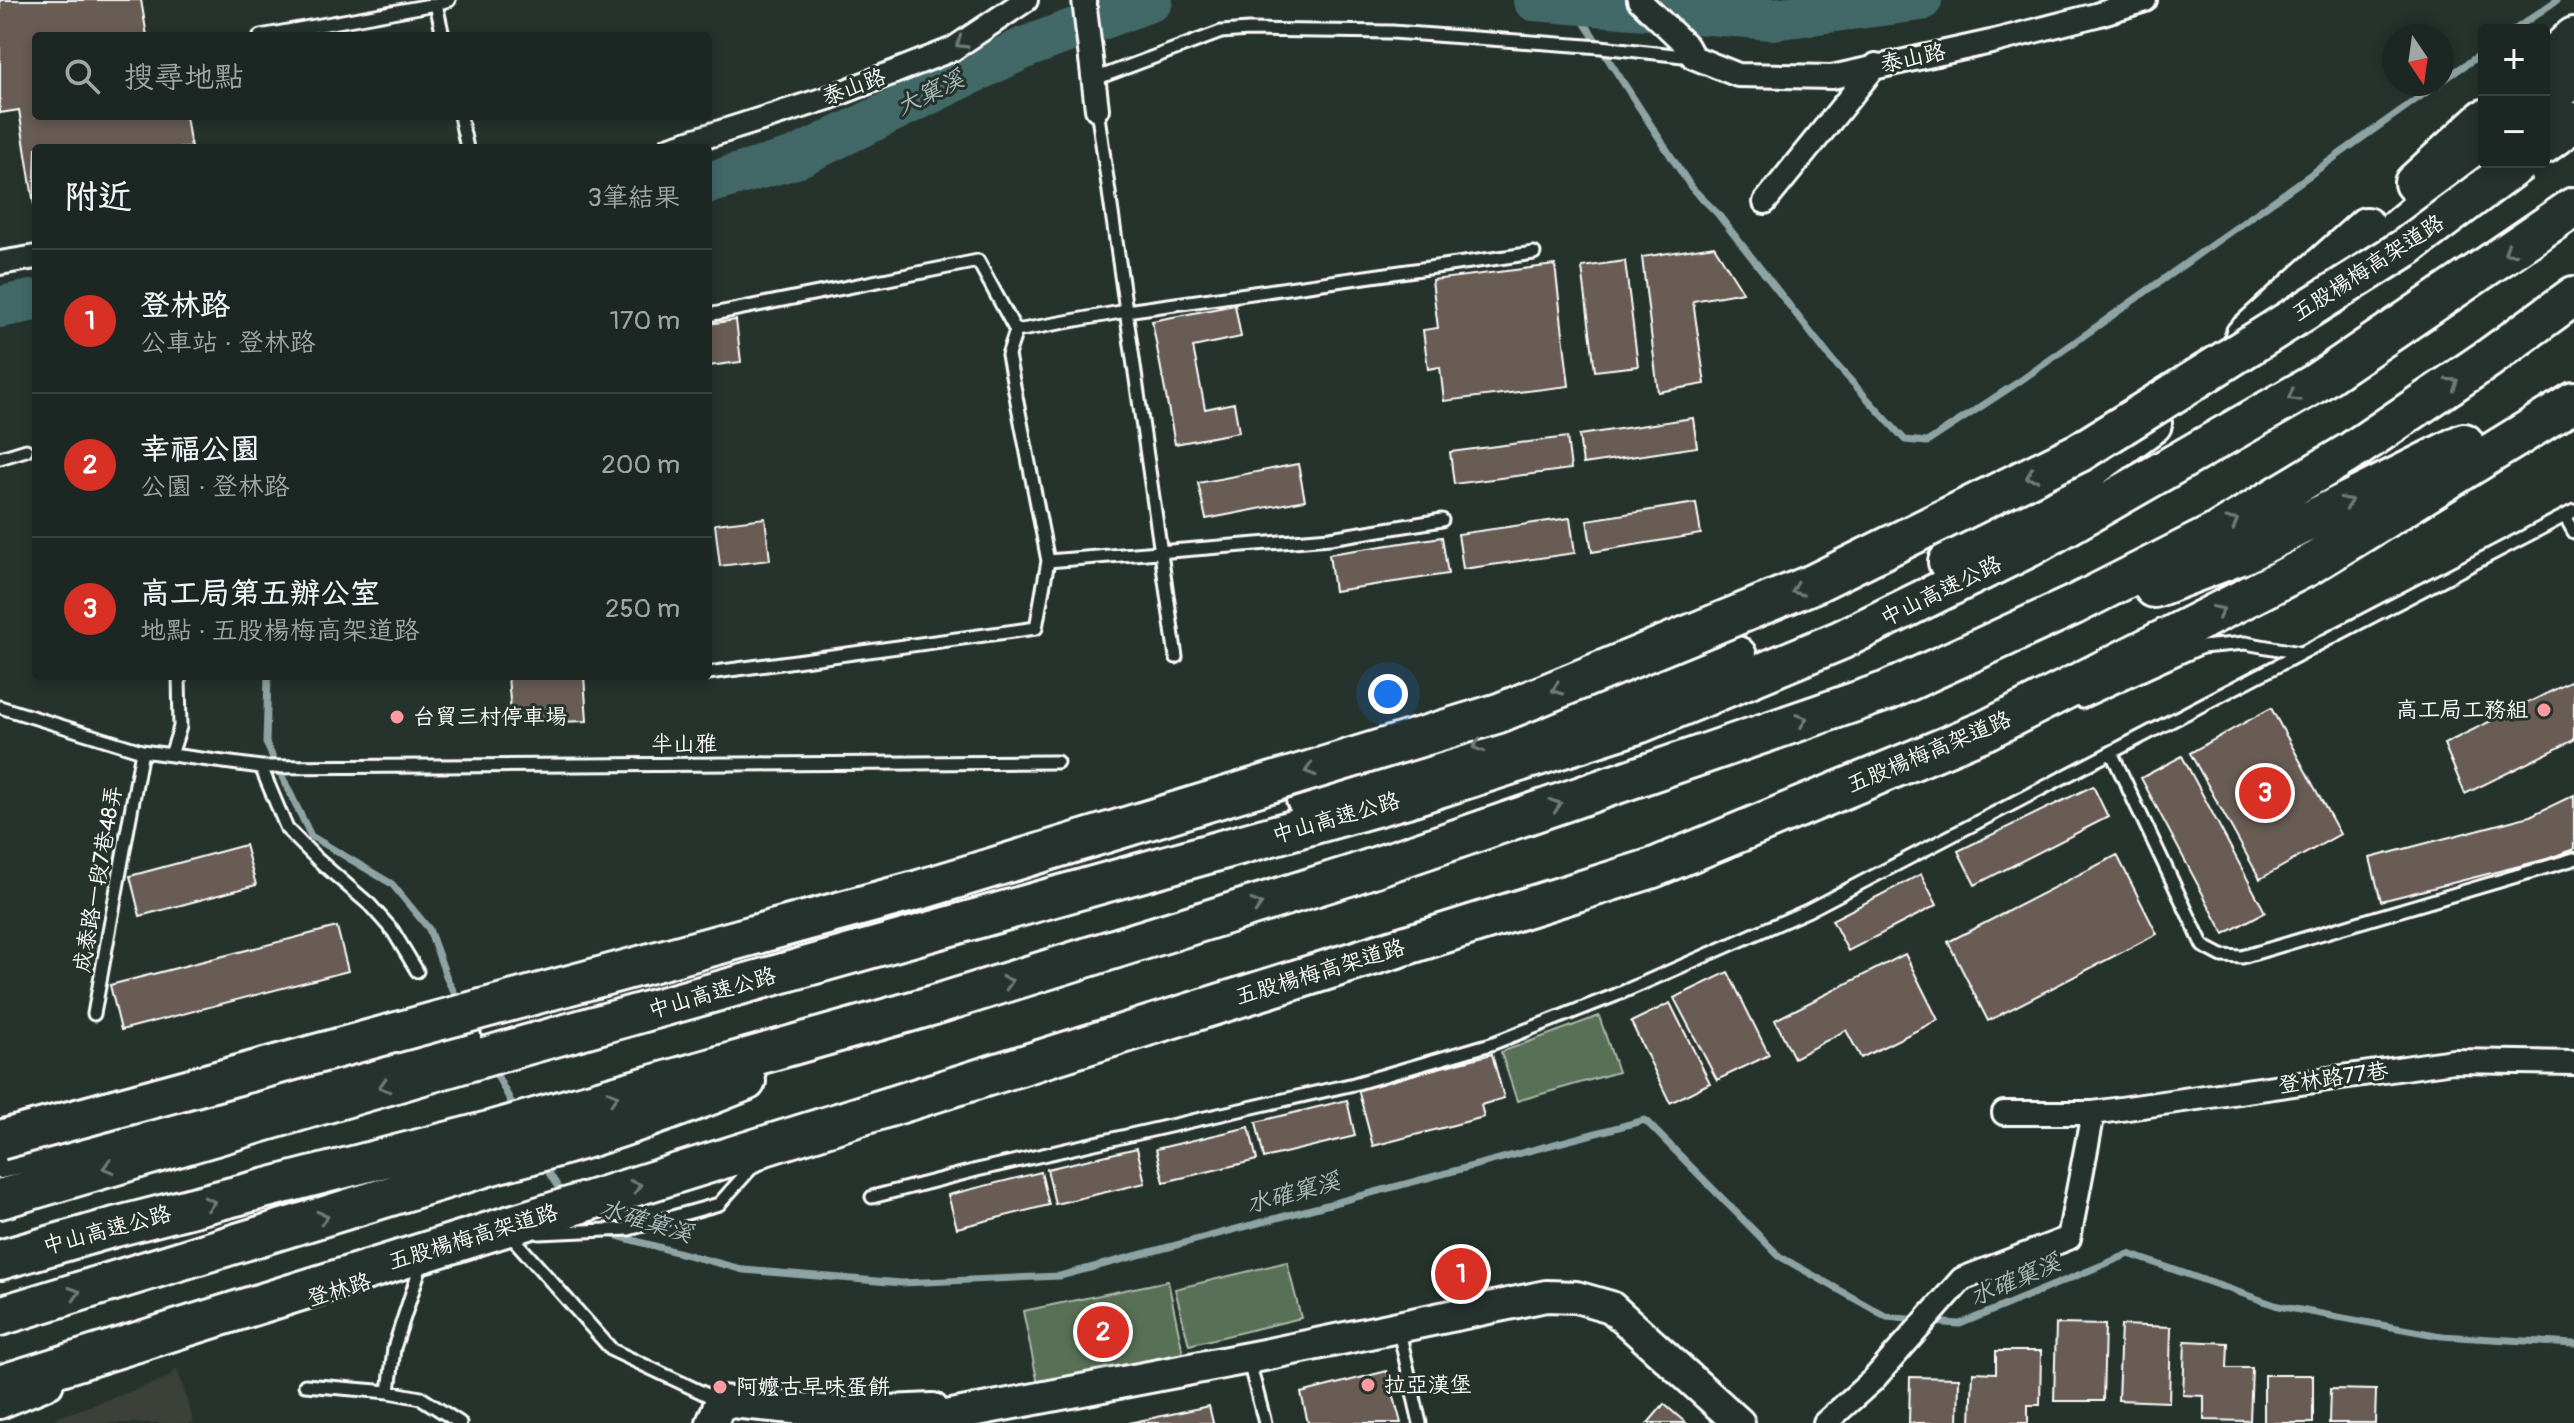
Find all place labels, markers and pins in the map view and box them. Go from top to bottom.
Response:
place label: 高工局工務組 [2396,696,2528,724]
marker: 高工局工務組 [2535,701,2553,719]
place label: 台貿三村停車場 [413,703,567,731]
marker: 台貿三村停車場 [388,708,406,726]
pin: 3 [2239,763,2291,823]
pin: 1 [1435,1244,1487,1304]
pin: 2 [1077,1302,1129,1362]
place label: 拉亞漢堡 [1384,1371,1472,1399]
place label: 阿嬤古早味蛋餅 [736,1373,890,1401]
marker: 拉亞漢堡 [1359,1376,1377,1394]
marker: 阿嬤古早味蛋餅 [711,1378,729,1396]

